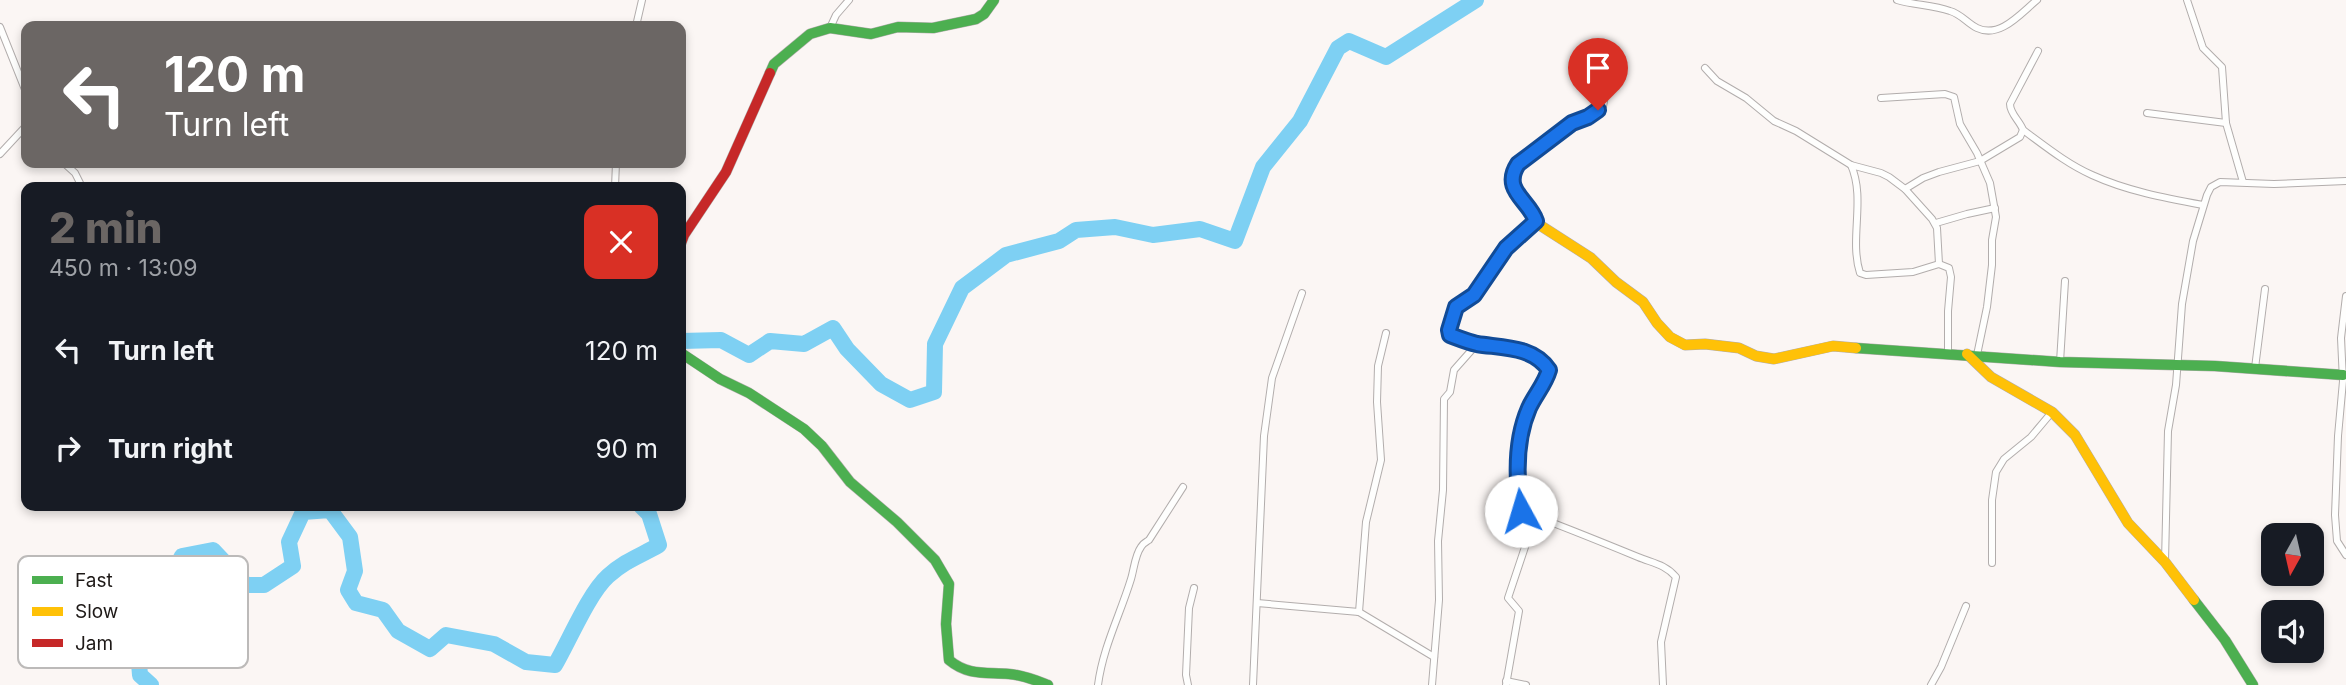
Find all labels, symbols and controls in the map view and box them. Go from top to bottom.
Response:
pin [1568,38,1628,110]
text: 120 m [164,45,305,104]
icon: left [49,49,140,140]
icon: arrive [1579,49,1617,87]
text: Turn left [164,105,289,144]
text: 2 min [49,202,163,253]
button: close [584,205,658,279]
text: 450 m · 13:09 [49,254,198,282]
icon: left [49,331,87,369]
text: Turn left [108,335,214,366]
text: 120 m [585,335,658,366]
icon: right [49,429,87,467]
text: Turn right [108,433,233,464]
text: 90 m [595,433,658,464]
position arrow [1484,474,1558,548]
north arrow [2261,523,2324,586]
map controls [2261,523,2324,663]
legend [18,556,248,668]
text: Fast [75,569,113,592]
text: Slow [75,600,118,623]
button: sound [2261,600,2324,663]
text: Jam [75,632,113,655]

